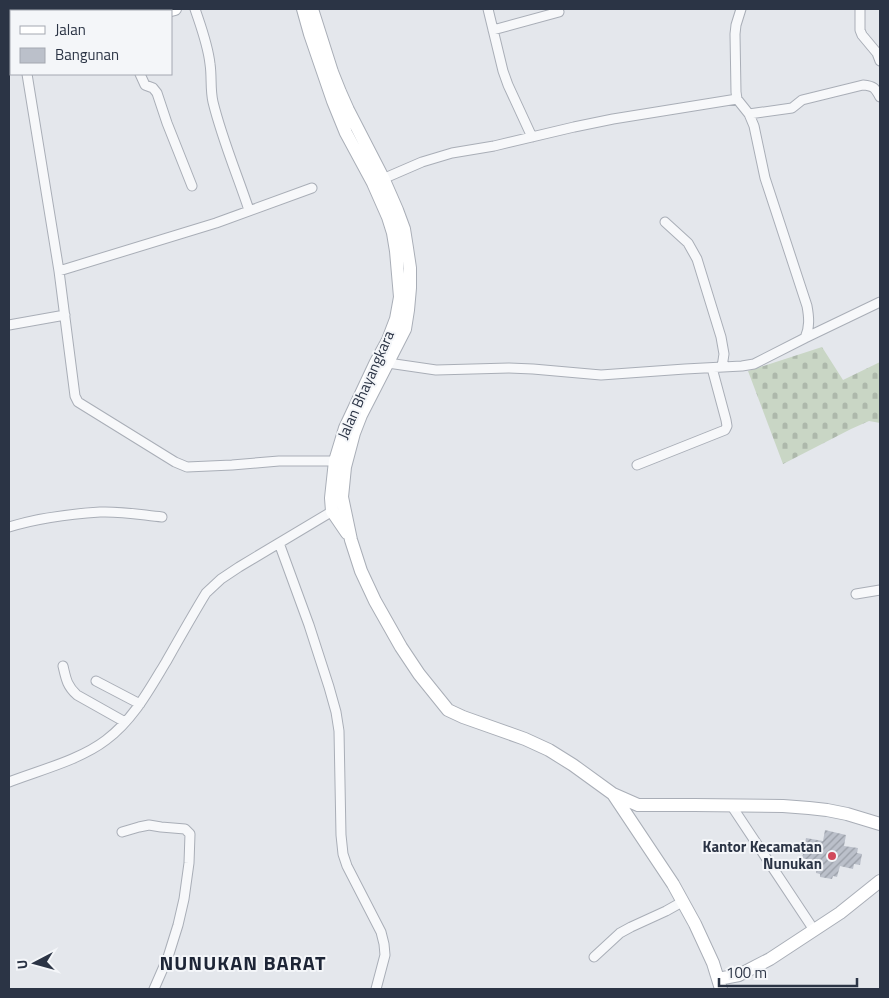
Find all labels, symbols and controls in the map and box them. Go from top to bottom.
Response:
legend [10,10,172,75]
text: Jalan [55,18,86,41]
text: Bangunan [55,43,119,66]
street label: Jalan Bhayangkara [331,326,400,443]
place label: Kantor Kecamatan Nunukan [703,835,822,875]
marker: Kantor Kecamatan Nunukan [826,850,838,862]
north arrow [10,938,60,988]
district label: NUNUKAN BARAT [159,947,327,978]
scale bar [719,956,856,988]
text: U [11,959,32,970]
text: 100 m [726,961,767,984]

